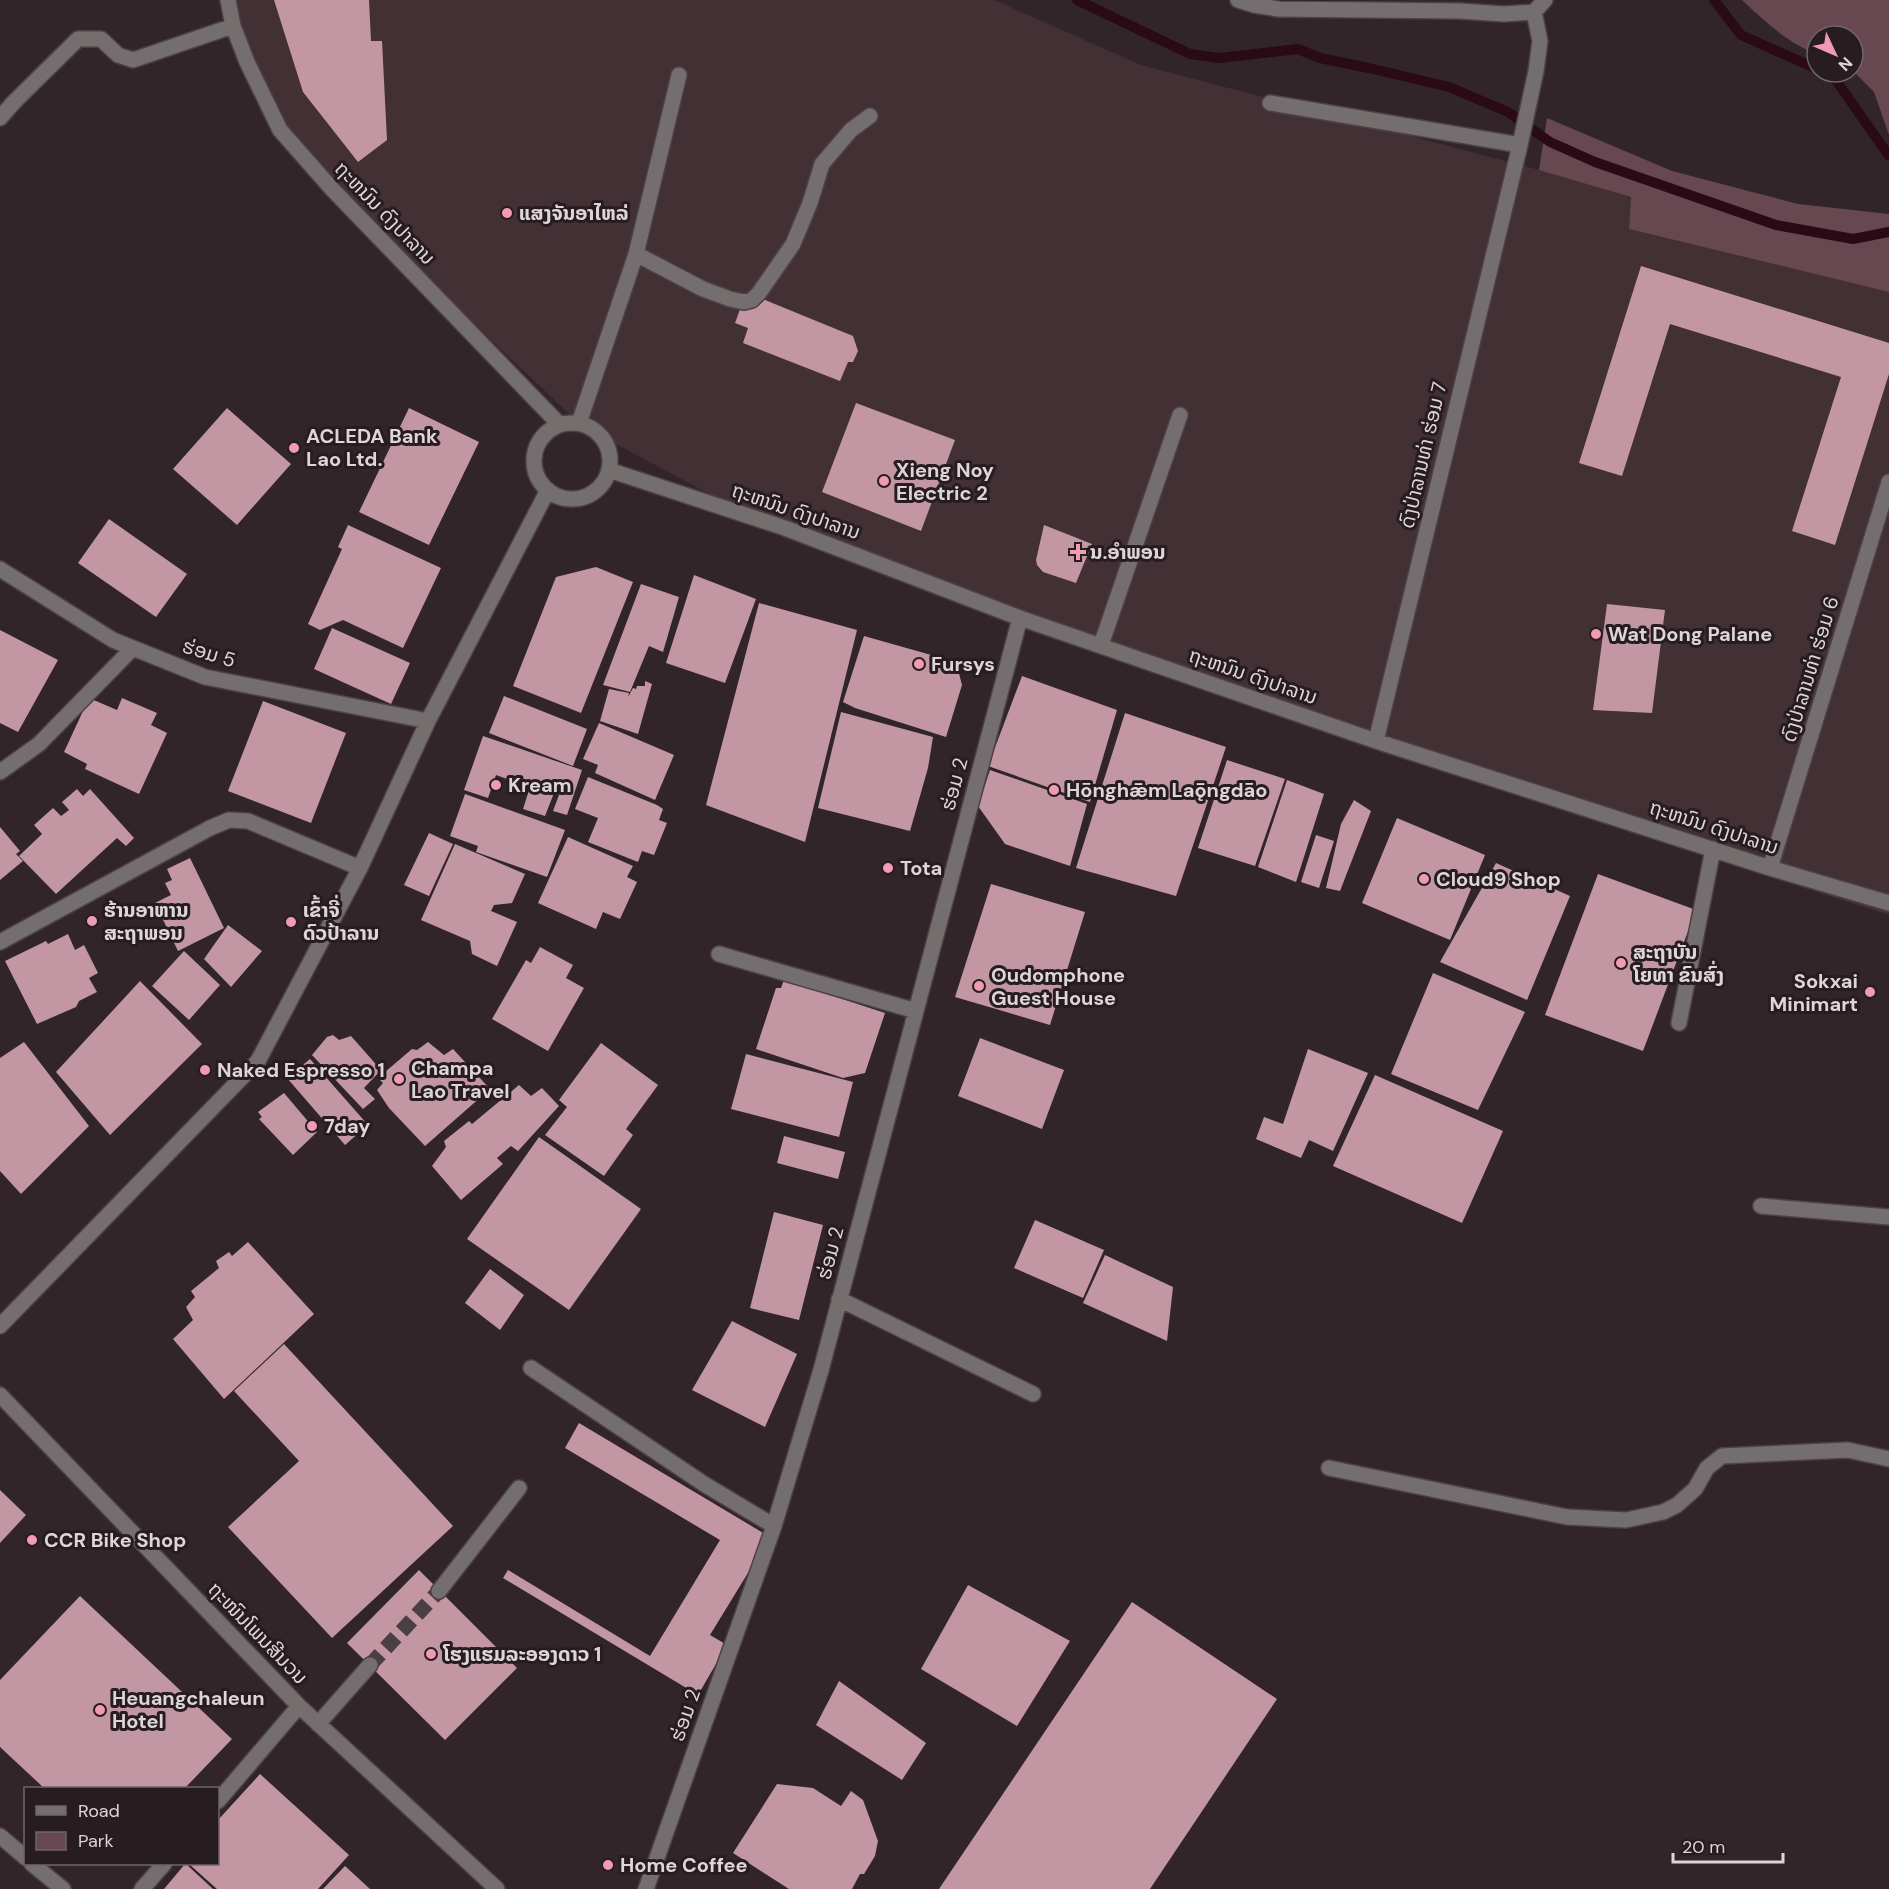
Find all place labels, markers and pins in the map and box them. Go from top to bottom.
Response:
place label: ແສງຈັນອາໄຫລ່ [519,200,629,226]
marker: ແສງຈັນອາໄຫລ່ [500,206,514,220]
place label: ACLEDA Bank Lao Ltd. [306,423,438,472]
marker: ACLEDA Bank Lao Ltd. [287,441,301,455]
place label: Xieng Noy Electric 2 [896,457,994,506]
marker: Xieng Noy Electric 2 [877,474,891,488]
place label: ນ.ອຳພອນ [1090,539,1165,565]
marker: ນ.ອຳພອນ [1071,545,1085,559]
place label: Wat Dong Palane [1608,621,1772,647]
marker: Wat Dong Palane [1589,627,1603,641]
place label: Fursys [931,651,995,677]
marker: Fursys [912,657,926,671]
place label: Kream [508,772,572,798]
place label: Hōnghǣm Laǭngdāo [1066,777,1267,803]
marker: Kream [489,778,503,792]
marker: Hōnghǣm Laǭngdāo [1047,783,1061,797]
place label: Tota [900,855,942,881]
marker: Tota [881,861,895,875]
place label: Cloud9 Shop [1436,866,1561,892]
marker: Cloud9 Shop [1417,872,1431,886]
place label: ເຂົ້າຈີ່ ດົວປ້າລານ [303,894,379,946]
place label: ຮ້ານອາຫານ ສະຖາພອນ [104,897,188,946]
marker: ຮ້ານອາຫານ ສະຖາພອນ [85,914,99,928]
marker: ເຂົ້າຈີ່ ດົວປ້າລານ [284,915,298,929]
place label: ສະຖາບັນ ໂຍທາ ຂົນສົ່ງ [1632,939,1724,988]
marker: ສະຖາບັນ ໂຍທາ ຂົນສົ່ງ [1614,956,1628,970]
place label: Oudomphone Guest House [991,962,1125,1011]
place label: Sokxai Minimart [1770,968,1858,1017]
marker: Oudomphone Guest House [972,979,986,993]
marker: Sokxai Minimart [1863,985,1877,999]
place label: Champa Lao Travel [411,1055,510,1104]
place label: Naked Espresso 1 [217,1057,385,1083]
marker: Naked Espresso 1 [198,1063,212,1077]
marker: Champa Lao Travel [392,1072,406,1086]
place label: 7day [324,1113,370,1139]
marker: 7day [305,1119,319,1133]
place label: CCR Bike Shop [44,1527,186,1553]
marker: CCR Bike Shop [25,1533,39,1547]
place label: ໂຮງແຮມລະອອງດາວ 1 [442,1641,601,1667]
marker: ໂຮງແຮມລະອອງດາວ 1 [424,1647,438,1661]
place label: Heuangchaleun Hotel [112,1685,264,1734]
marker: Heuangchaleun Hotel [93,1703,107,1717]
place label: Home Coffee [620,1852,748,1878]
marker: Home Coffee [601,1858,615,1872]

